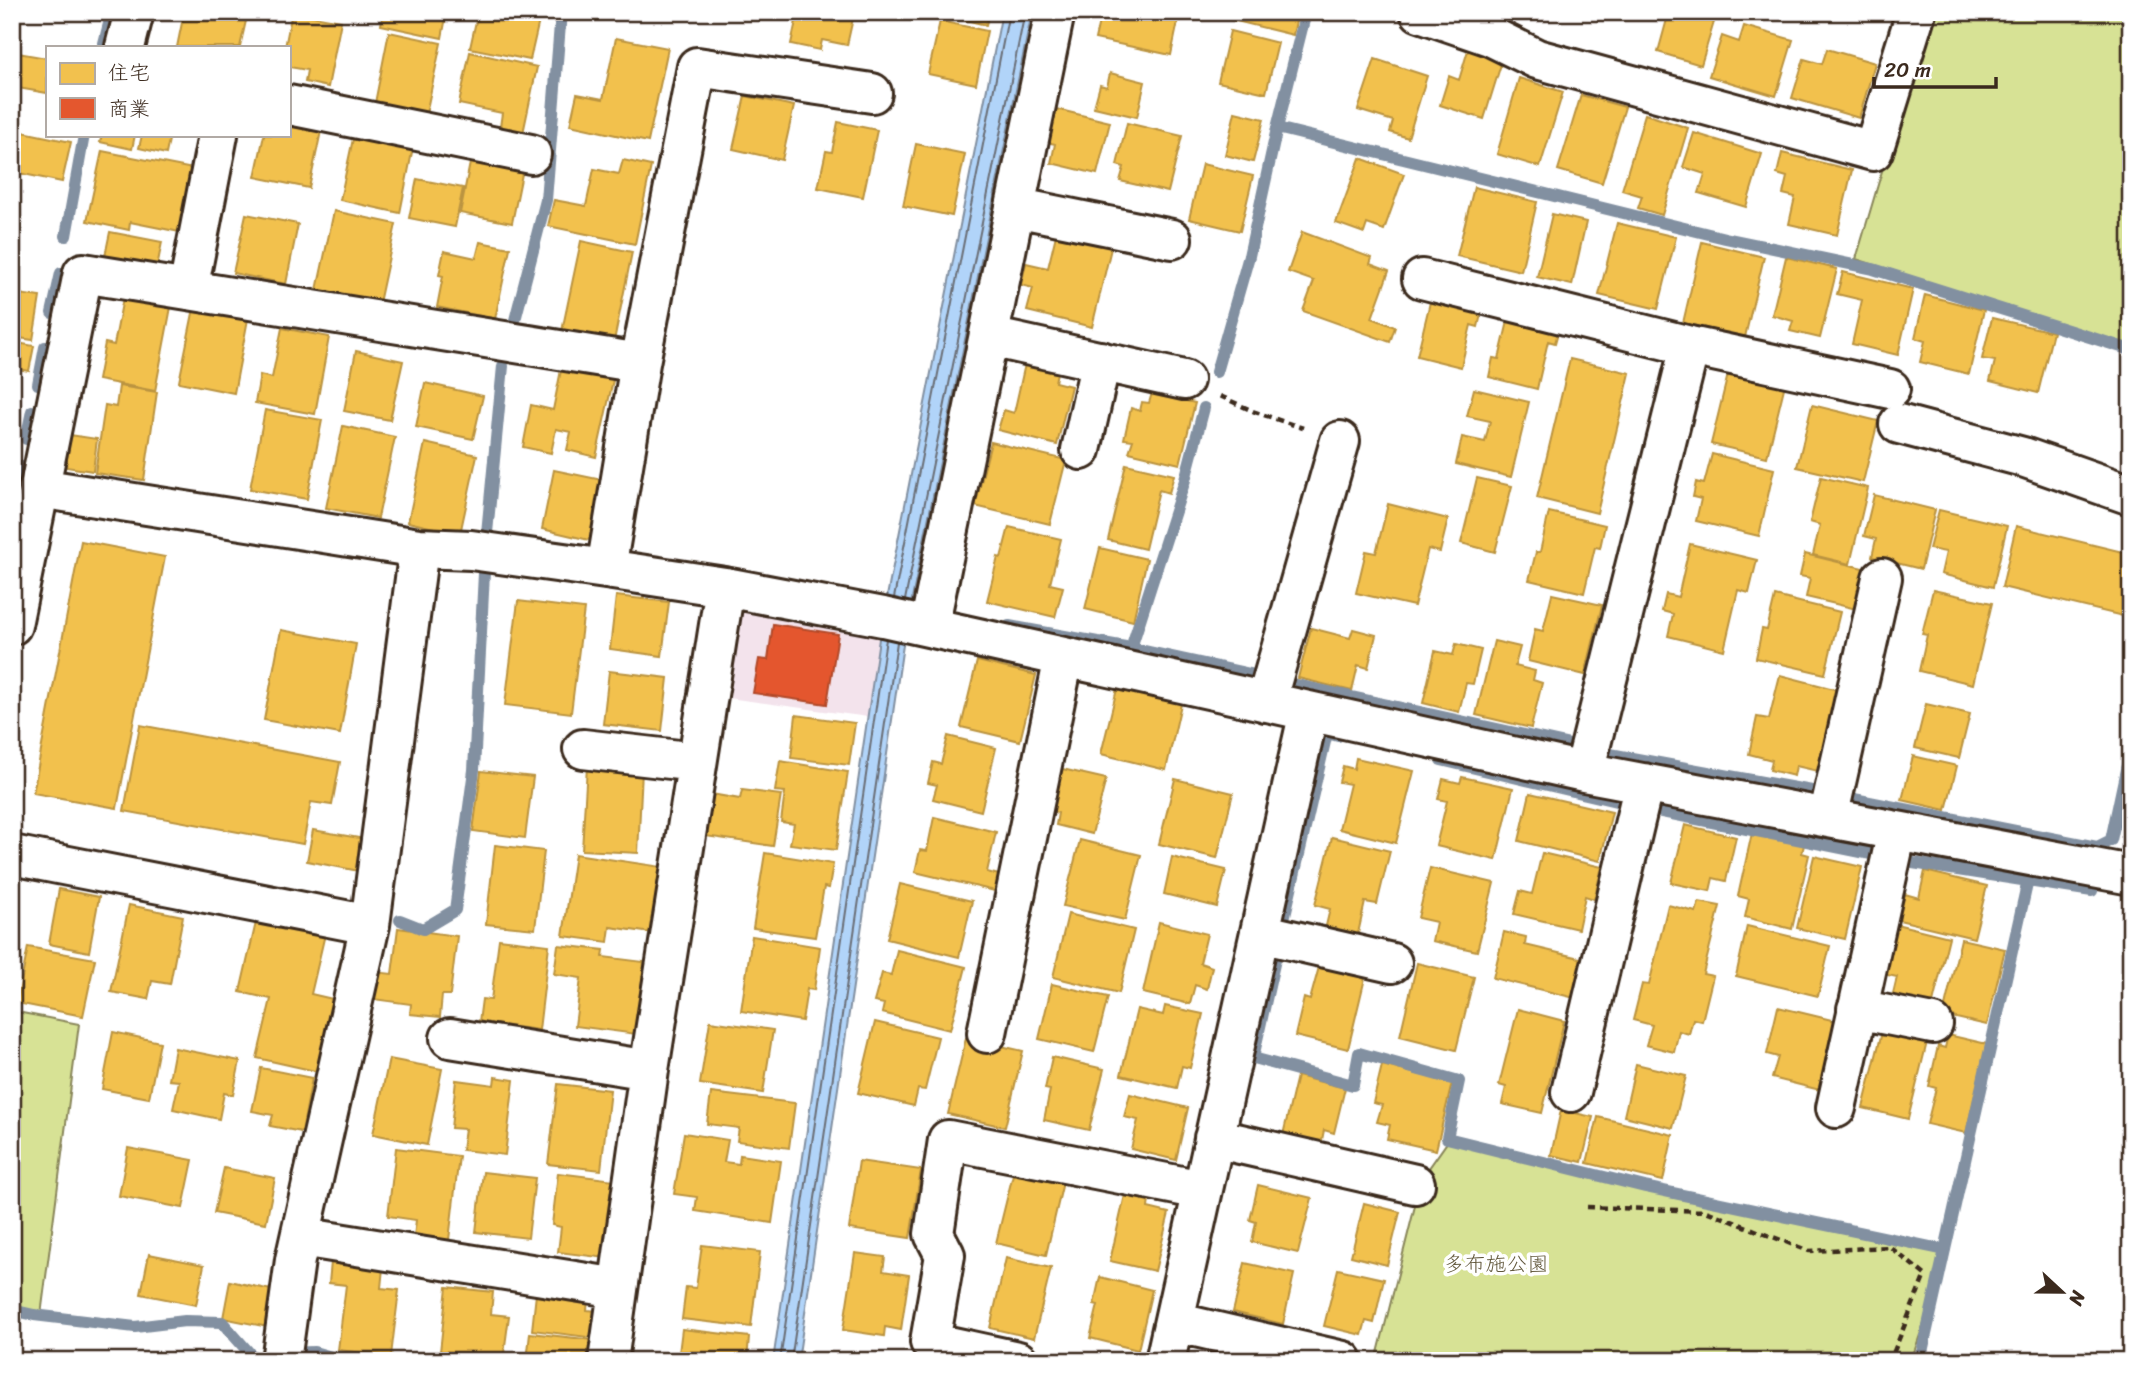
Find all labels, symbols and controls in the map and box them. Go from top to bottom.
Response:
legend [46,46,290,136]
scale bar [1874,46,1996,90]
text: 20 m [1884,51,1931,89]
text: 住宅 [108,54,150,92]
text: 商業 [108,90,150,128]
park label: 多布施公園 [1444,1245,1549,1283]
north arrow [2028,1258,2098,1328]
text: N [2059,1285,2095,1311]

